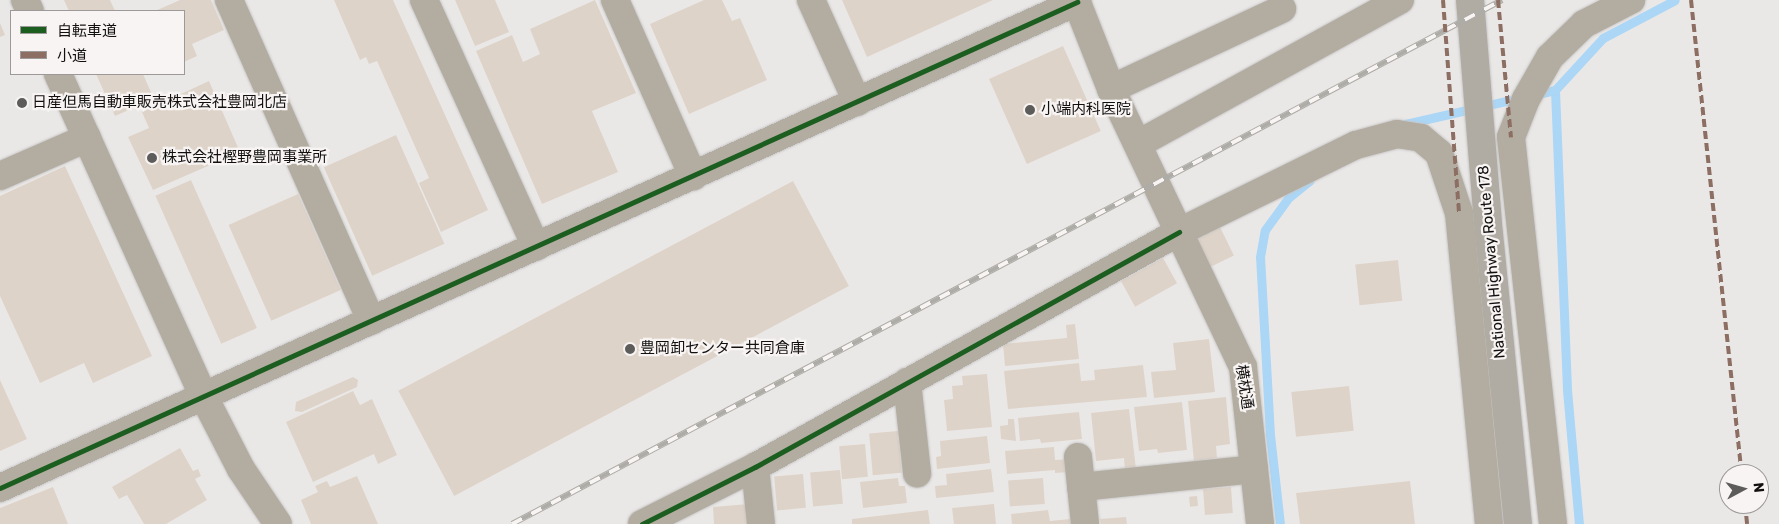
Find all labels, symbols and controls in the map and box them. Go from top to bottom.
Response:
legend [10,10,185,75]
text: 自転車道 [57,22,117,40]
text: 小道 [57,47,87,65]
place label: 日産但馬自動車販売株式会社豊岡北店 [32,94,287,112]
marker: 日産但馬自動車販売株式会社豊岡北店 [16,97,28,109]
place label: 小端内科医院 [1041,101,1131,119]
marker: 小端内科医院 [1023,103,1037,117]
place label: 株式会社樫野豊岡事業所 [162,149,327,167]
marker: 株式会社樫野豊岡事業所 [146,152,158,164]
street label: National Highway Route 178 [1475,164,1509,360]
place label: 豊岡卸センター共同倉庫 [640,340,805,358]
marker: 豊岡卸センター共同倉庫 [624,343,636,355]
street label: 横枕通 [1232,363,1256,411]
north arrow [1719,464,1769,514]
text: N [1749,482,1767,493]

